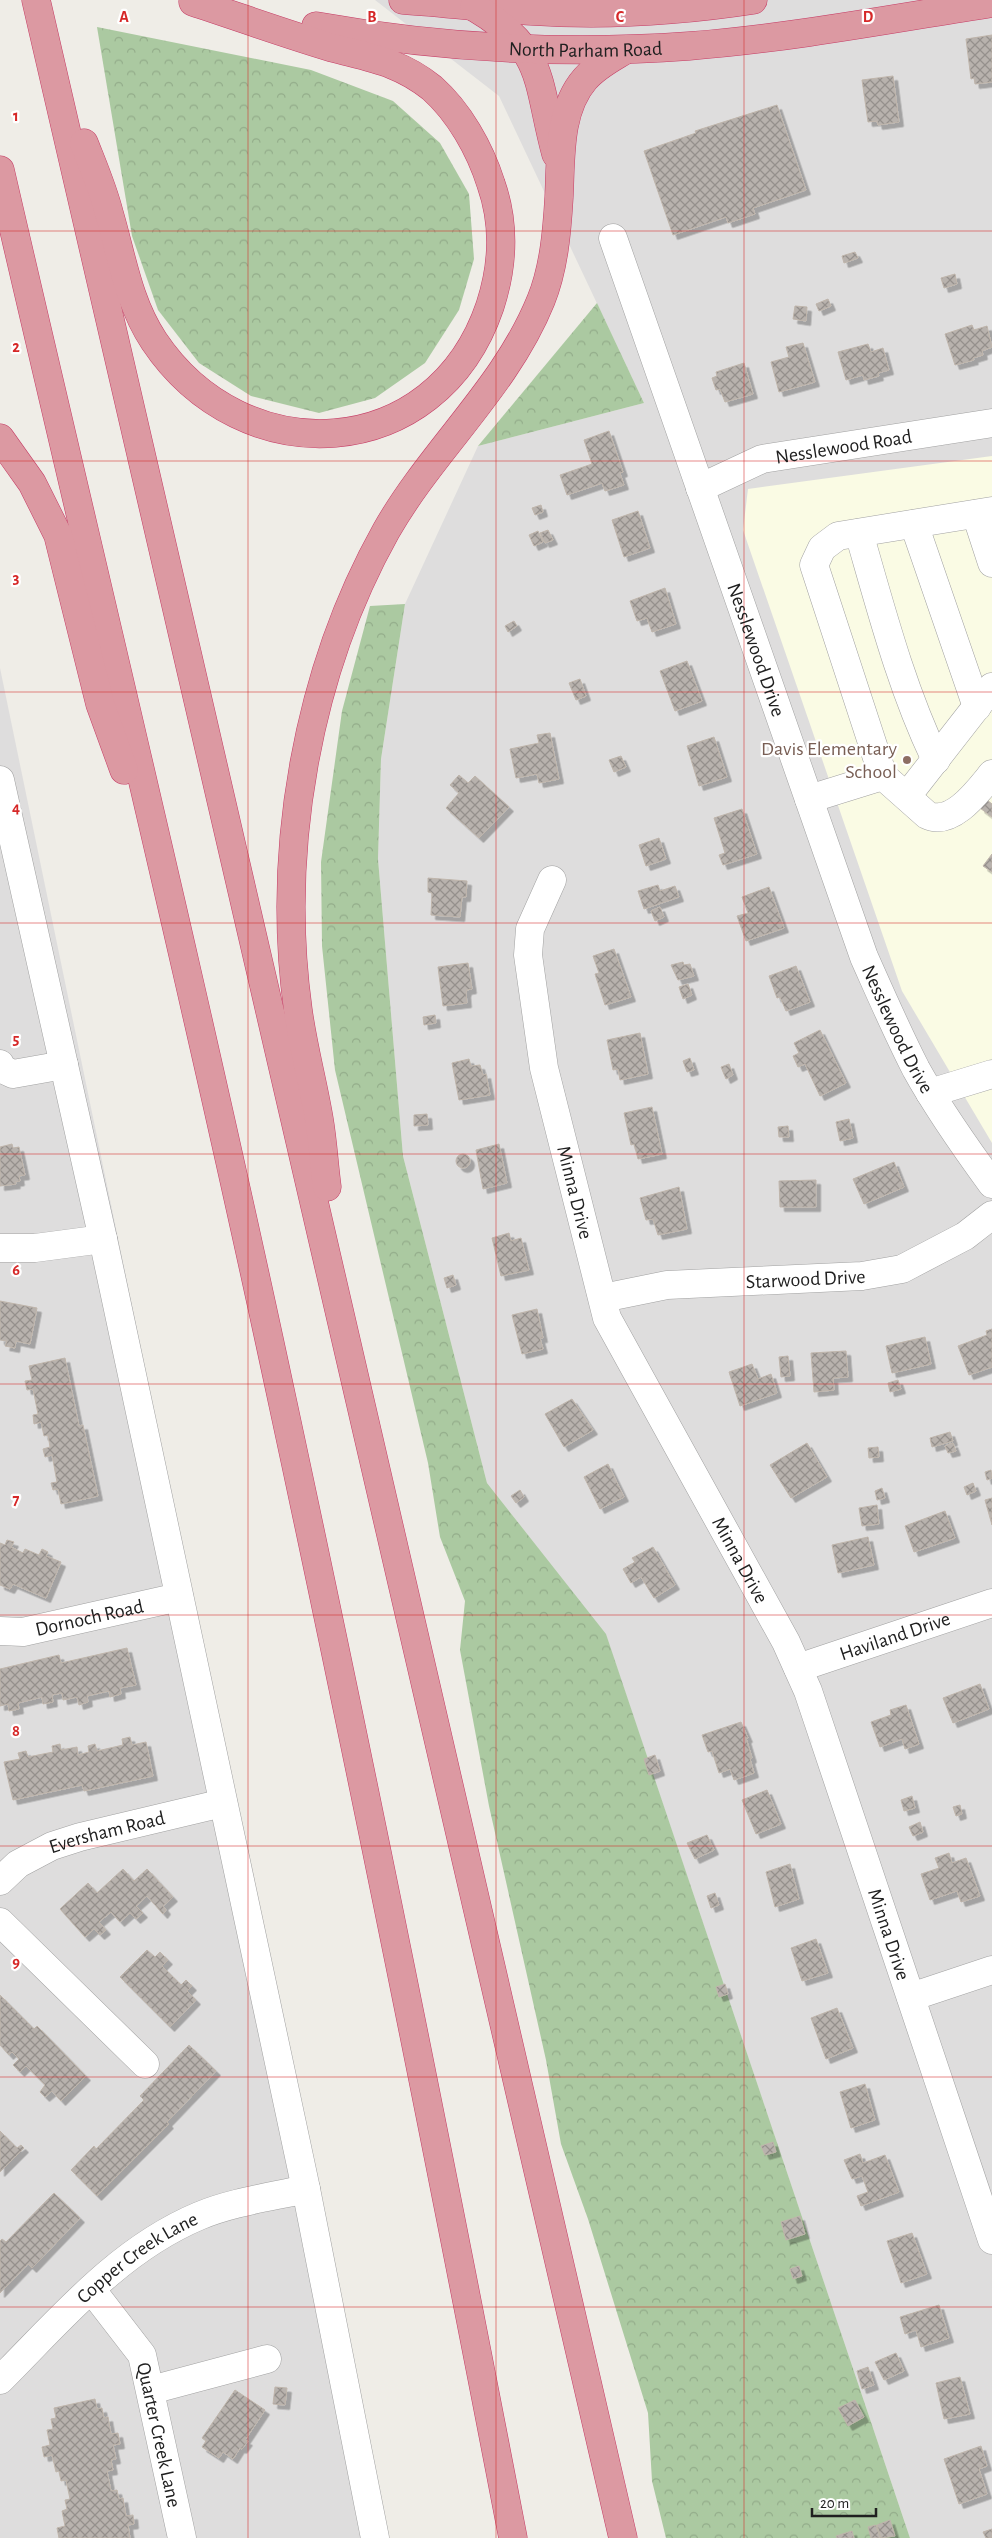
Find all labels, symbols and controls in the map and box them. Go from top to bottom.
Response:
text: A [119,9,129,25]
text: B [367,9,377,25]
text: C [616,9,625,25]
text: D [863,9,874,25]
street label: North Parham Road [508,39,663,61]
text: 1 [13,108,19,124]
text: 2 [12,339,20,355]
street label: Nesslewood Road [774,427,913,468]
text: 3 [13,570,20,586]
street label: Nesslewood Drive [723,581,788,719]
place label: Davis Elementary School [761,739,897,782]
marker: Davis Elementary School [901,754,913,766]
text: 4 [12,800,20,816]
street label: Nesslewood Drive [858,962,937,1097]
text: 5 [13,1031,20,1047]
street label: Minna Drive [553,1144,596,1241]
text: 6 [12,1262,20,1278]
street label: Starwood Drive [745,1267,866,1292]
text: 7 [13,1492,20,1508]
street label: Minna Drive [708,1514,772,1607]
street label: Dornoch Road [33,1596,146,1640]
street label: Haviland Drive [837,1609,953,1664]
text: 8 [12,1723,20,1739]
street label: Eversham Road [47,1808,167,1857]
street label: Minna Drive [864,1886,913,1983]
text: 9 [12,1954,20,1970]
street label: Copper Creek Lane [73,2209,201,2307]
street label: Quarter Creek Lane [133,2361,184,2509]
scale bar [812,2486,876,2518]
text: 20 m [820,2496,849,2511]

